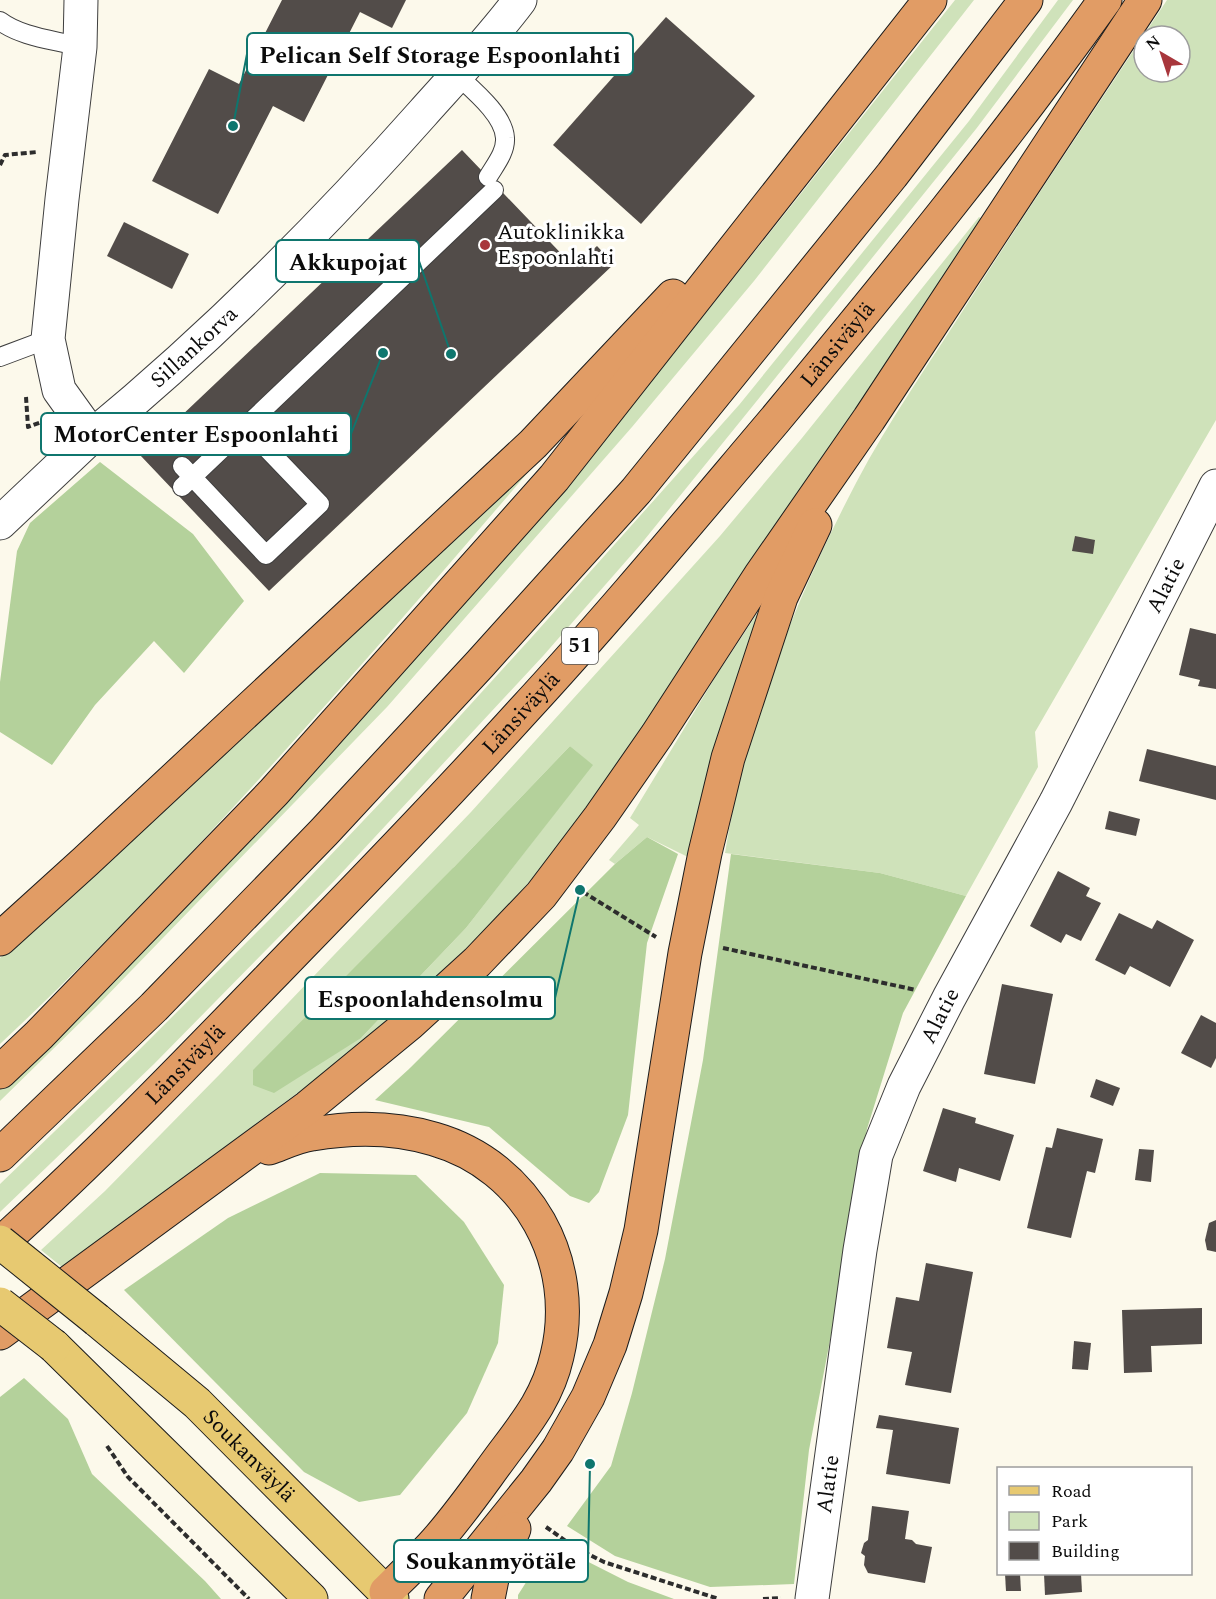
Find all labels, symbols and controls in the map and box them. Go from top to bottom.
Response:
north arrow [1132,24,1192,84]
text: N [1141,30,1166,57]
callout: Pelican Self Storage Espoonlahti [247,33,633,75]
text: Pelican Self Storage Espoonlahti [259,38,621,74]
place label: Autoklinikka Espoonlahti [497,216,625,274]
marker: Autoklinikka Espoonlahti [478,238,492,252]
callout: Akkupojat [276,240,419,282]
text: Akkupojat [289,245,407,281]
street label: Länsiväylä [792,294,883,395]
street label: Sillankorva [143,298,245,396]
callout: MotorCenter Espoonlahti [41,413,351,455]
text: MotorCenter Espoonlahti [53,417,339,453]
street label: Alatie [1138,552,1194,619]
road number: 51 [562,628,598,664]
street label: Länsiväylä [474,664,568,762]
callout: Espoonlahdensolmu [305,977,555,1019]
text: Espoonlahdensolmu [317,982,543,1018]
street label: Alatie [912,982,968,1049]
street label: Länsiväylä [137,1016,233,1113]
street label: Soukanväylä [195,1401,304,1510]
street label: Alatie [807,1453,848,1515]
legend [997,1467,1192,1575]
text: Road [1051,1478,1092,1505]
text: Park [1051,1508,1088,1535]
text: Building [1051,1538,1120,1565]
callout: Soukanmyötäle [394,1540,588,1582]
text: Soukanmyötäle [406,1544,576,1580]

